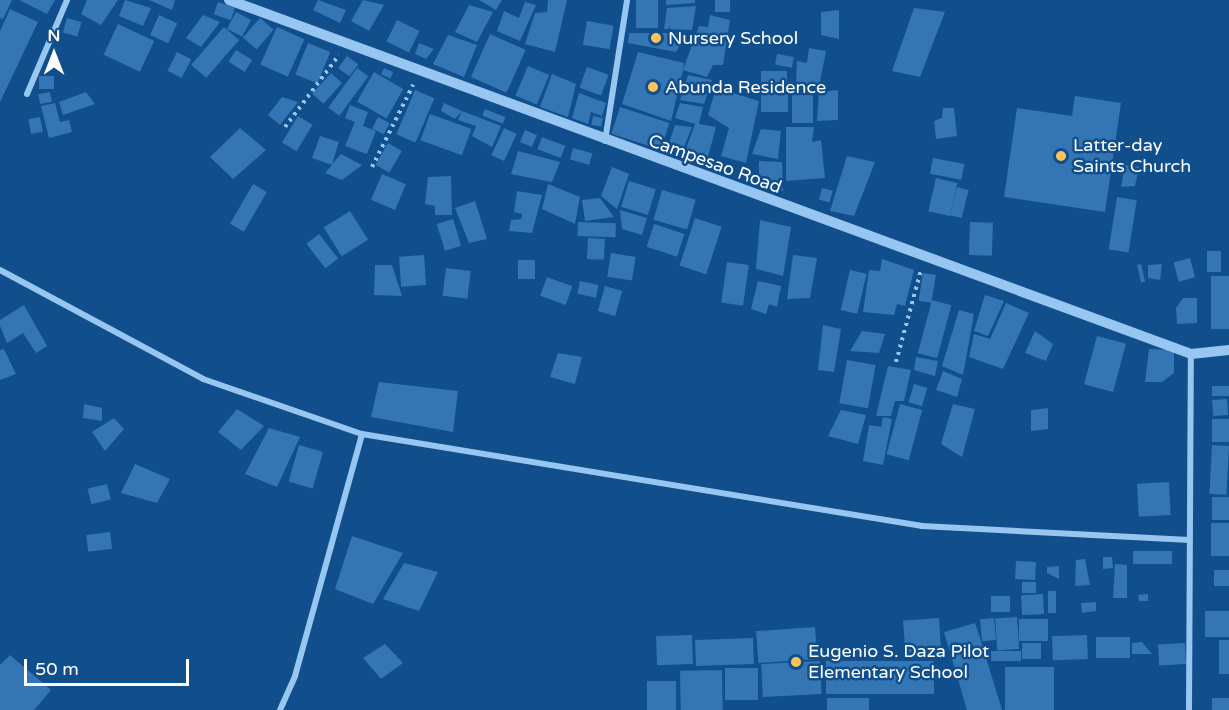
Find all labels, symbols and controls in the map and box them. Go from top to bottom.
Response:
north arrow [24,24,84,84]
text: N [48,26,60,46]
place label: Nursery School [668,27,798,49]
marker: Nursery School [649,31,663,45]
place label: Abunda Residence [665,76,826,98]
marker: Abunda Residence [646,80,660,94]
street label: Campesao Road [645,130,785,198]
place label: Latter-day Saints Church [1073,135,1191,178]
marker: Latter-day Saints Church [1054,149,1068,163]
place label: Eugenio S. Daza Pilot Elementary School [808,641,989,684]
scale bar [27,647,192,685]
marker: Eugenio S. Daza Pilot Elementary School [789,655,803,669]
text: 50 m [35,658,79,680]

